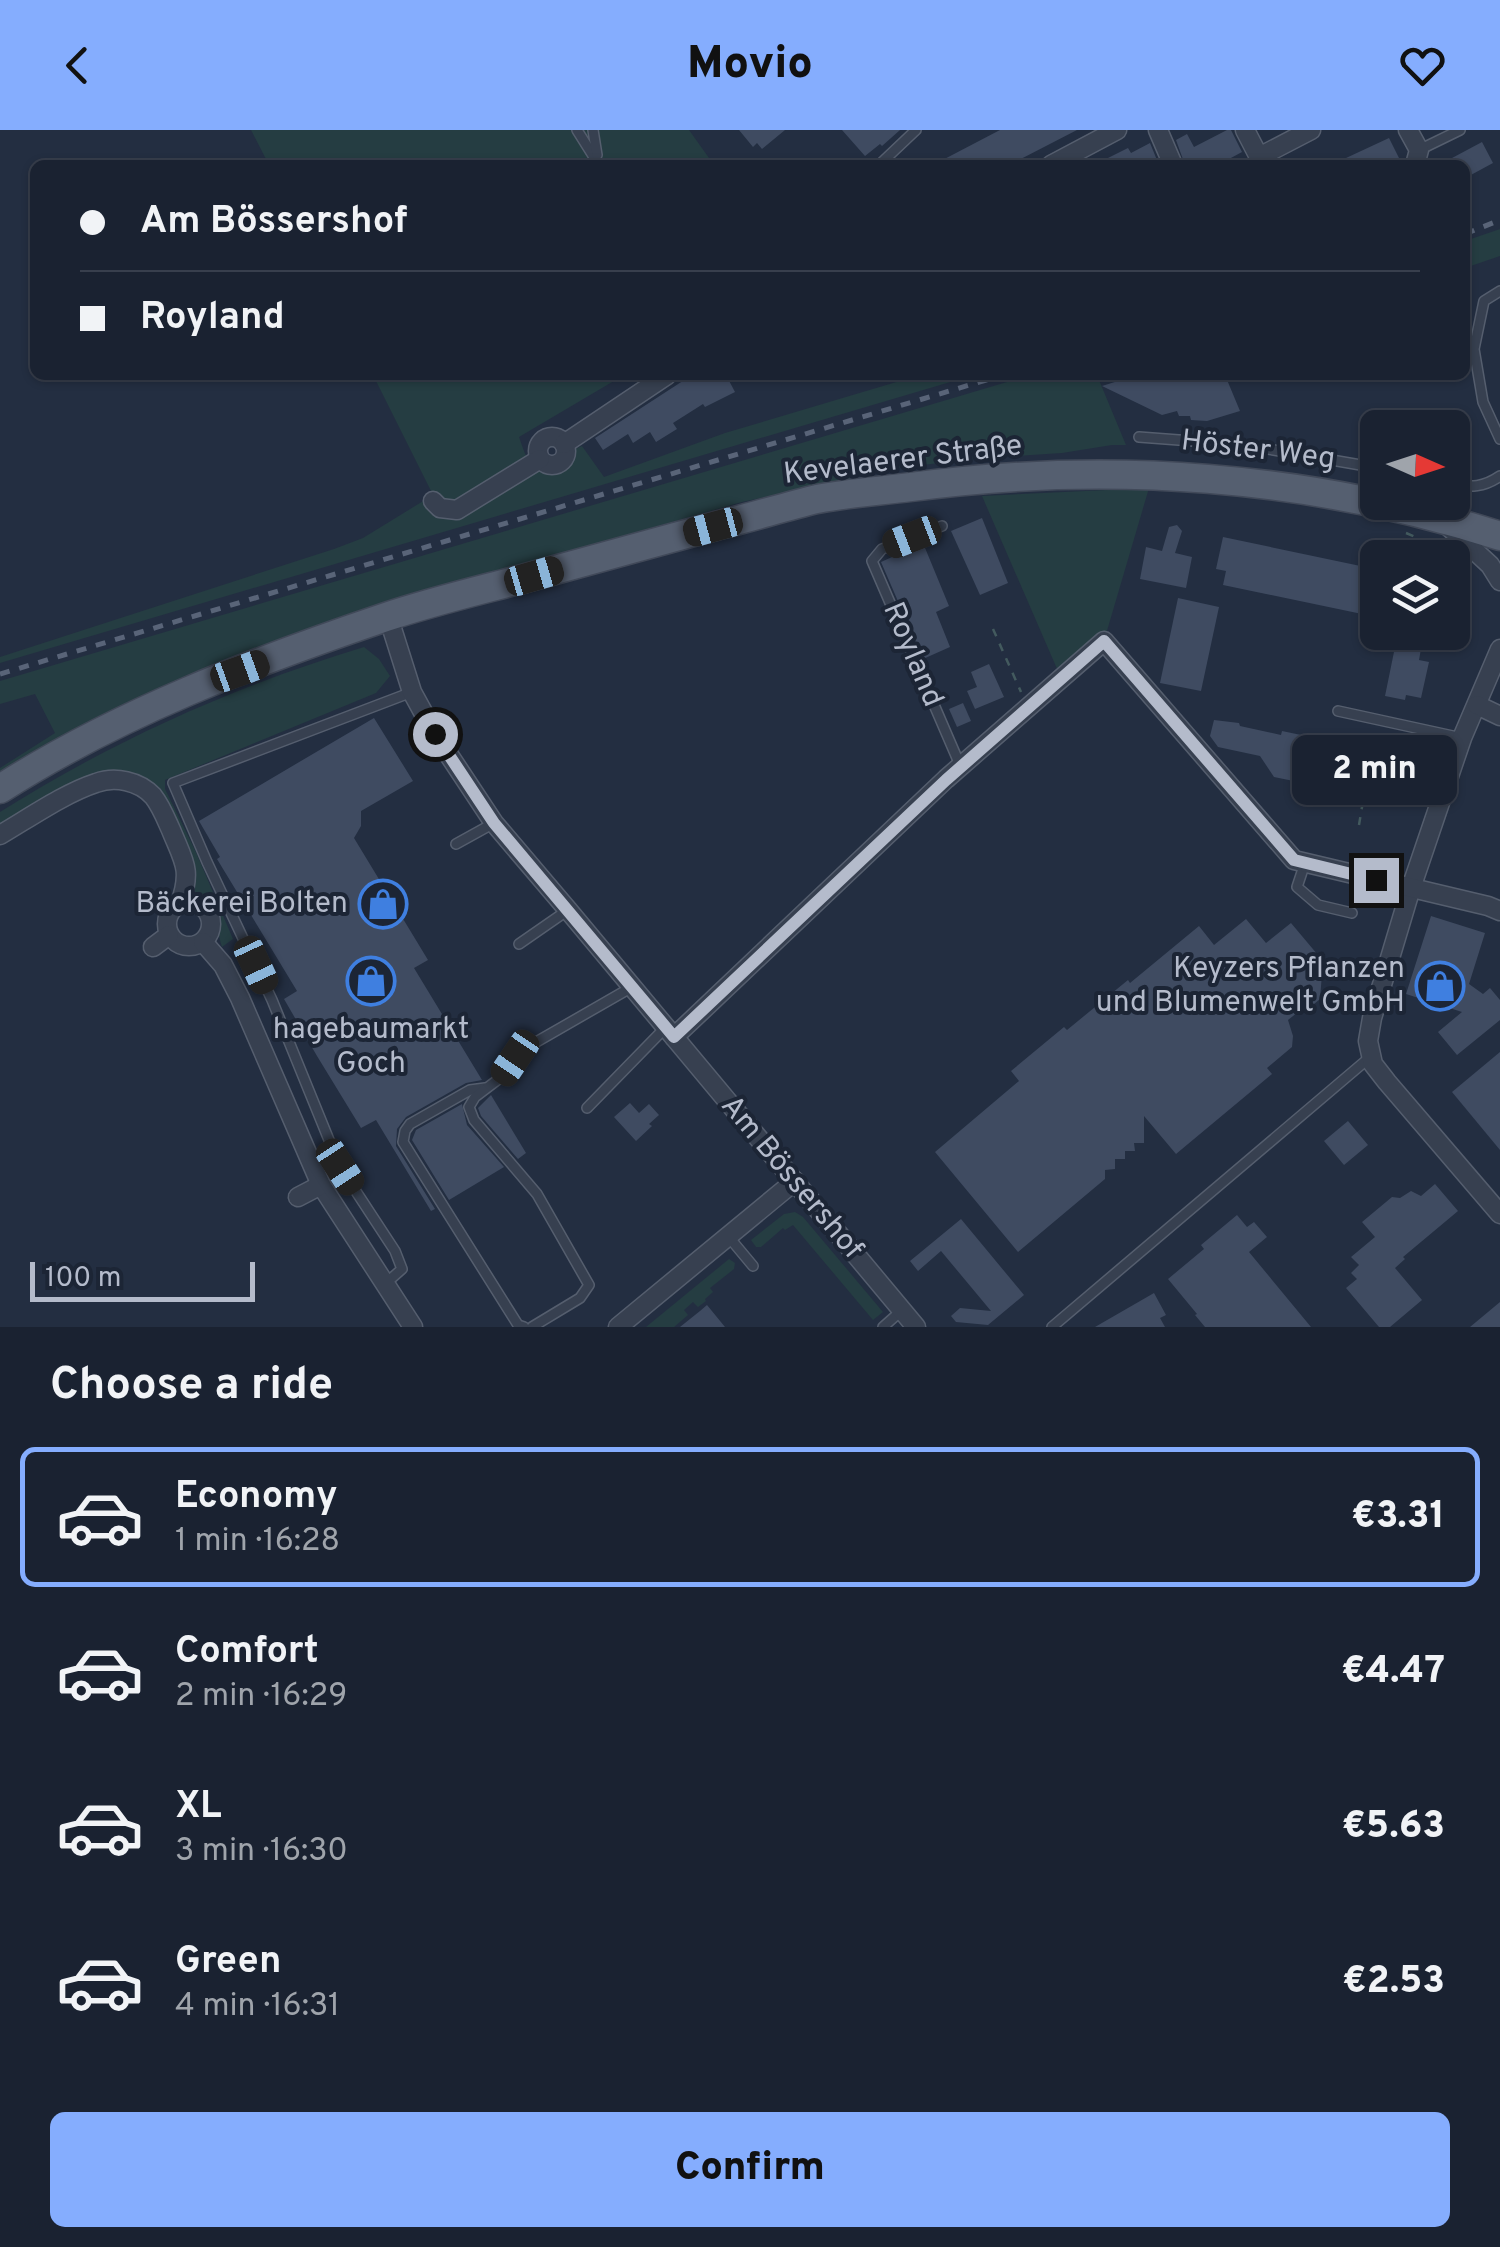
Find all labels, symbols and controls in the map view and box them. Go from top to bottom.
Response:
text: Movio [687,37,813,94]
icon: back [50,38,105,93]
icon: heart [1395,38,1450,93]
text: Am Bössershof [140,198,408,247]
text: Royland [140,294,285,343]
north arrow [1360,410,1470,520]
map controls [1360,410,1470,650]
street label: Höster Weg [1179,423,1337,479]
street label: Kevelaerer Straße [782,428,1024,494]
car [680,505,746,549]
car [879,512,945,562]
button: layers [1360,540,1470,650]
car [501,553,567,599]
street label: Royland [873,597,951,713]
car [207,647,273,695]
route start [413,712,458,757]
callout: 2 min [1294,735,1458,805]
text: 2 min [1332,750,1417,790]
route end [1354,858,1399,903]
shop icon: Bäckerei Bolten [357,878,409,930]
place label: Bäckerei Bolten [135,886,348,923]
car [230,931,282,999]
place label: Keyzers Pflanzen und Blumenwelt GmbH [1096,951,1405,1022]
shop icon: hagebaumarkt Goch [345,955,397,1007]
shop icon: Keyzers Pflanzen und Blumenwelt GmbH [1414,960,1466,1012]
place label: hagebaumarkt Goch [273,1012,469,1083]
car [486,1025,544,1091]
street label: Am Bössershof [712,1089,870,1267]
car [311,1134,369,1200]
scale bar [30,1257,255,1302]
text: 100 m [45,1261,121,1297]
text: Choose a ride [50,1358,333,1415]
icon: car [55,1472,145,1562]
text: Economy [175,1473,337,1522]
text: €3.31 [1351,1493,1445,1542]
text: 1 min · 16:28 [175,1522,340,1562]
icon: car [55,1627,145,1717]
text: Comfort [175,1628,319,1677]
text: €4.47 [1341,1648,1445,1697]
text: 2 min · 16:29 [175,1677,347,1717]
icon: car [55,1782,145,1872]
text: XL [175,1783,222,1832]
text: €5.63 [1342,1803,1445,1852]
text: 3 min · 16:30 [175,1832,348,1872]
icon: car [55,1937,145,2027]
text: Green [175,1938,281,1987]
text: €2.53 [1342,1958,1445,2007]
text: 4 min · 16:31 [175,1987,340,2027]
button: Confirm [50,2112,1450,2227]

